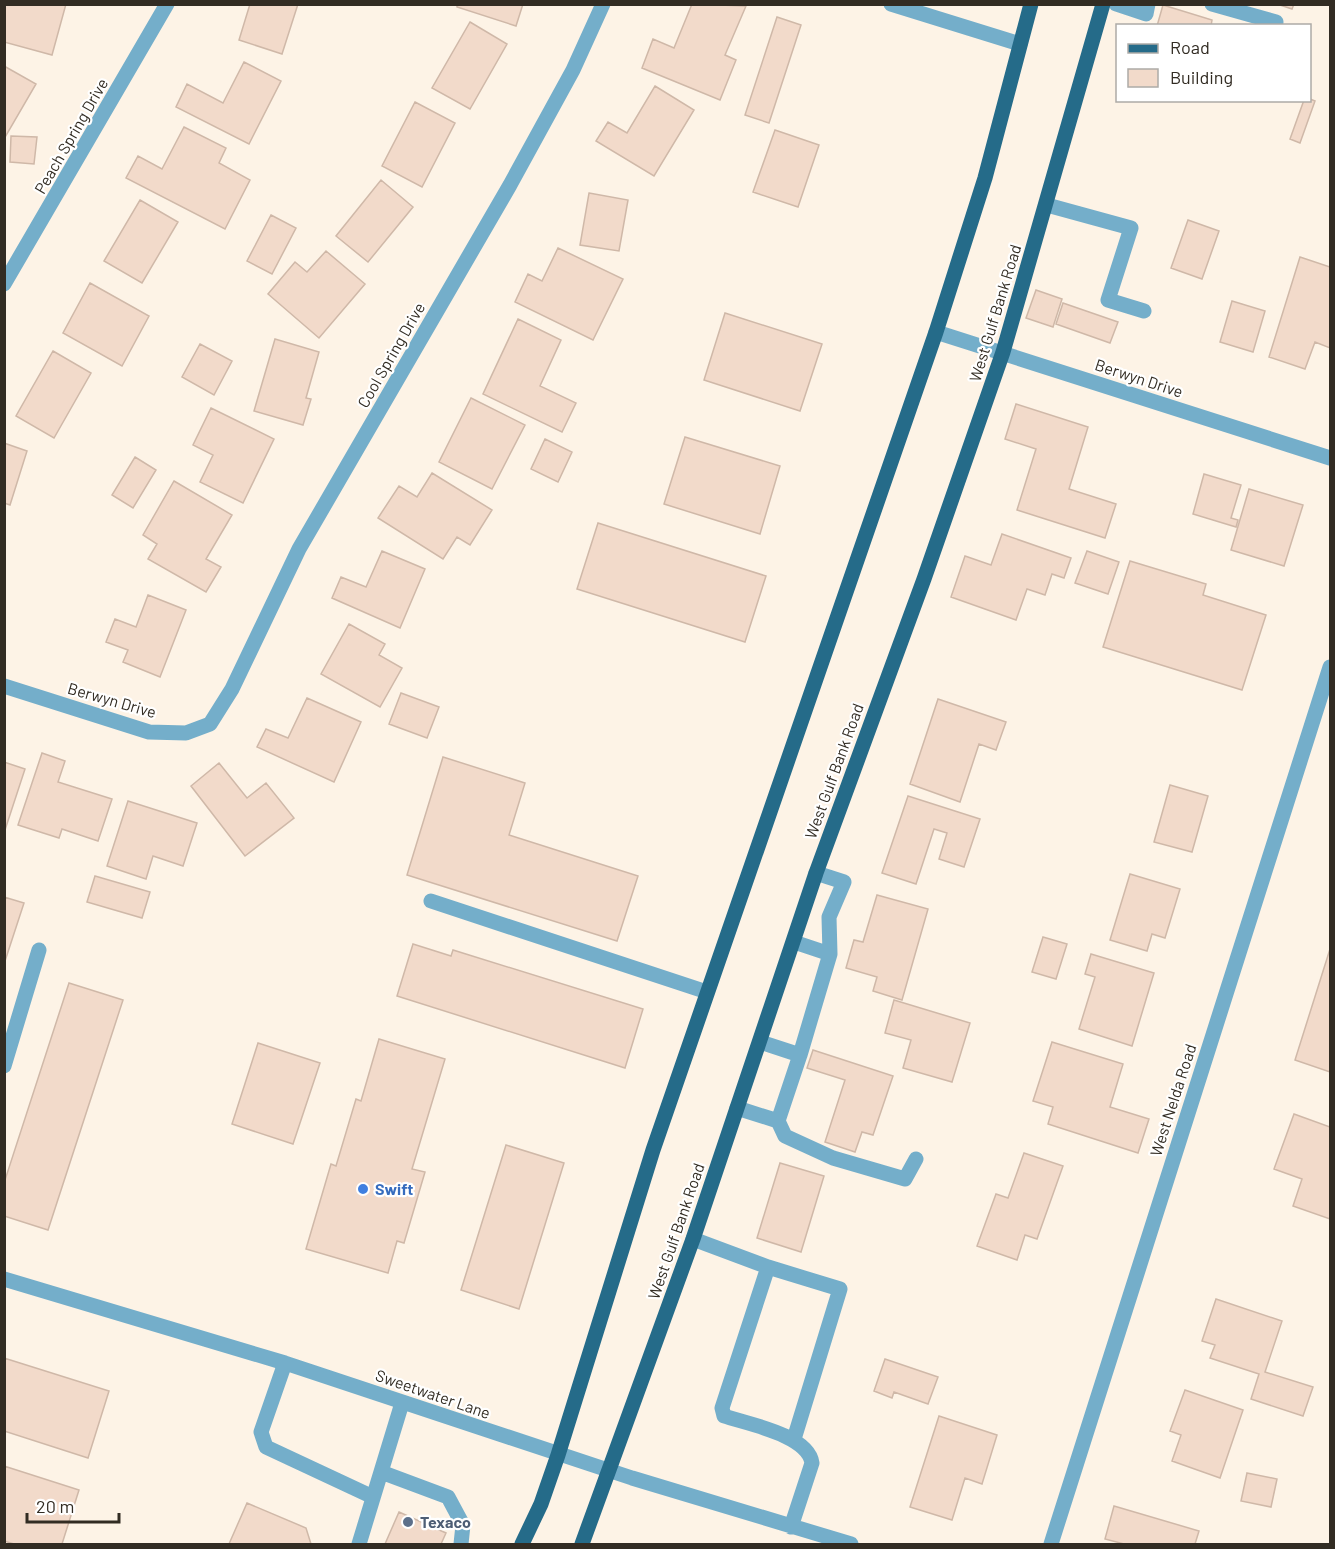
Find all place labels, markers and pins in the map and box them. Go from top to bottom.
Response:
place label: Swift [375,1179,413,1198]
marker: Swift [356,1182,370,1196]
place label: Texaco [420,1512,471,1531]
marker: Texaco [401,1515,415,1529]

